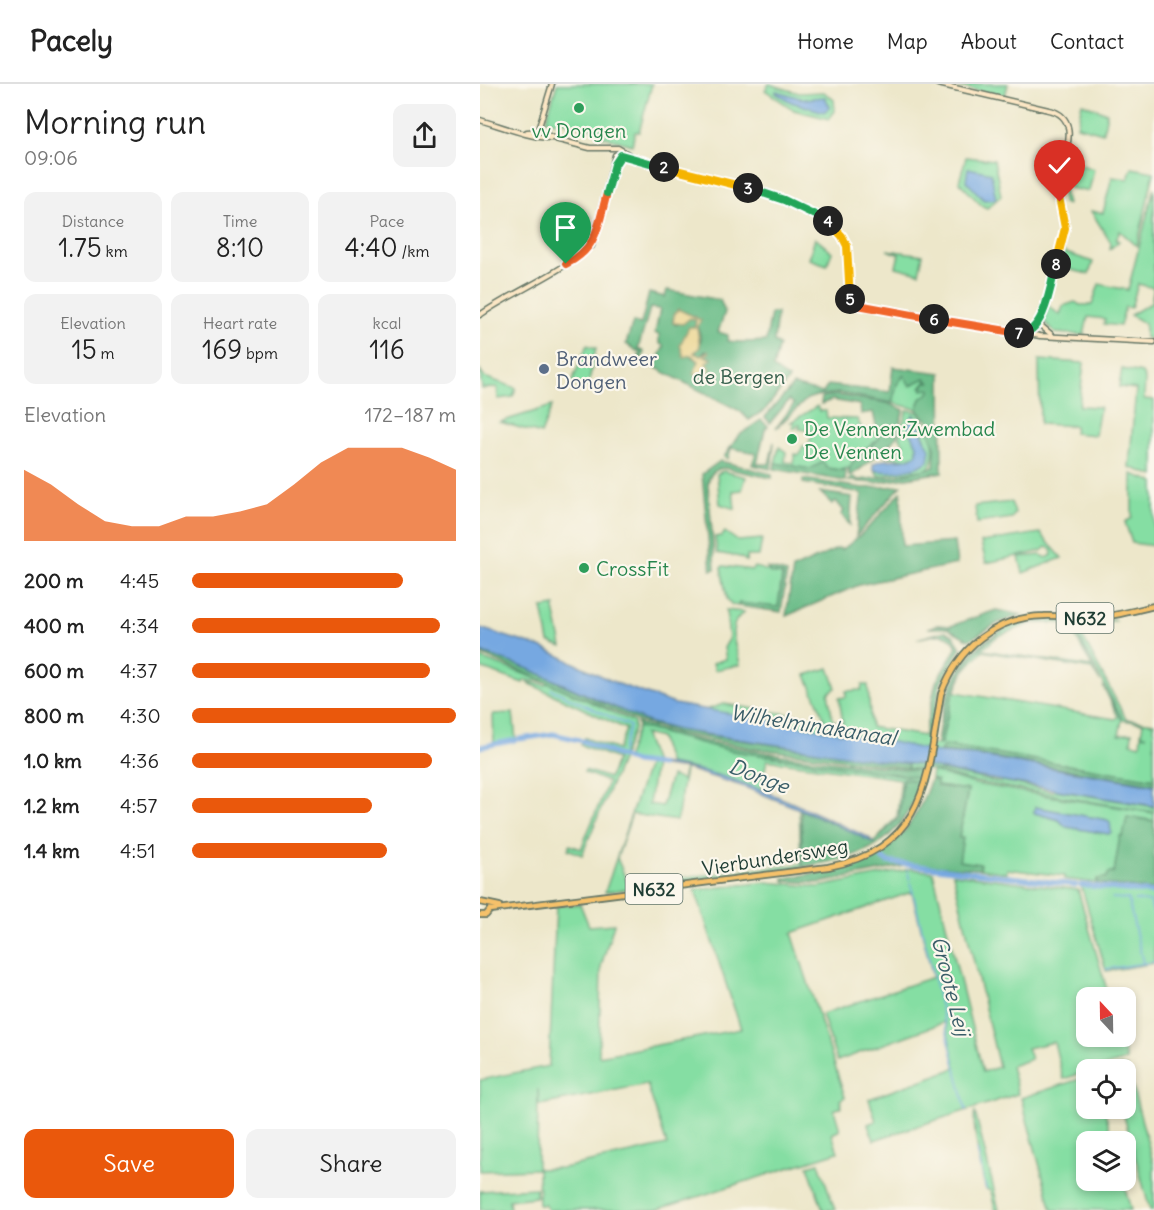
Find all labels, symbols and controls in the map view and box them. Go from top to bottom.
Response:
text: Pacely [30,23,113,59]
text: Home [797,28,854,55]
text: Map [887,28,928,55]
text: About [961,28,1017,55]
text: Contact [1050,28,1124,55]
text: Morning run [24,101,206,143]
marker: vv Dongen [572,101,586,115]
button: share [393,104,456,167]
place label: vv Dongen [532,118,626,143]
pin [1034,140,1085,202]
text: 09:06 [24,145,78,170]
icon: check [1043,149,1076,182]
pin: 2 [649,152,679,182]
text: 2 [660,157,668,177]
pin: 3 [733,173,763,203]
text: 3 [743,178,753,198]
pin [540,202,591,264]
pin: 4 [813,206,843,236]
text: Distance [62,211,124,231]
text: Time [223,211,257,231]
text: Pace [370,211,404,231]
icon: arrive [549,211,582,244]
text: 4 [823,211,833,231]
text: 1.75 [58,231,102,264]
text: 8:10 [216,231,264,264]
text: 4:40 [345,231,398,264]
text: km [102,241,128,261]
text: /km [398,241,429,261]
pin: 8 [1041,249,1071,279]
text: 8 [1051,254,1061,274]
pin: 5 [835,284,865,314]
text: 5 [845,289,855,309]
pin: 6 [919,304,949,334]
text: 6 [929,309,939,329]
text: Elevation [60,313,126,333]
text: Heart rate [203,313,277,333]
text: kcal [373,313,401,333]
pin: 7 [1004,318,1034,348]
text: 7 [1015,323,1023,343]
text: 15 [71,333,97,366]
text: 169 [202,333,242,366]
text: 116 [369,333,405,366]
text: m [97,343,115,363]
text: bpm [242,343,278,363]
place label: Brandweer Dongen [556,346,657,394]
marker: Brandweer Dongen [537,362,551,376]
park label: de Bergen [693,364,785,389]
text: Elevation [24,402,106,427]
text: 172–187 m [364,402,456,427]
place label: De Vennen;Zwembad De Vennen [804,416,996,464]
marker: De Vennen;Zwembad De Vennen [785,432,799,446]
place label: CrossFit [596,556,669,581]
marker: CrossFit [577,561,591,575]
text: 200 m [24,568,84,593]
text: 4:45 [120,568,159,593]
road number: N632 [1056,603,1114,633]
text: 400 m [24,613,84,638]
text: 4:34 [120,613,159,638]
text: 600 m [24,658,84,683]
text: 4:37 [120,658,157,683]
water label: Wilhelminakanaal [728,699,901,752]
text: 800 m [24,703,84,728]
text: 4:30 [120,703,161,728]
text: 1.0 km [24,748,82,773]
text: 4:36 [120,748,159,773]
water label: Donge [725,752,794,800]
text: 1.2 km [24,793,80,818]
text: 4:57 [120,793,157,818]
street label: Vierbundersweg [700,833,850,881]
text: 1.4 km [24,838,80,863]
text: 4:51 [120,838,156,863]
road number: N632 [626,874,682,904]
water label: Groote Leij [926,933,977,1041]
north arrow [1076,987,1136,1047]
map controls [1076,987,1136,1191]
button: locate [1076,1059,1136,1119]
button: Save [24,1129,234,1198]
button: Share [246,1129,456,1198]
button: layers [1076,1131,1136,1191]

